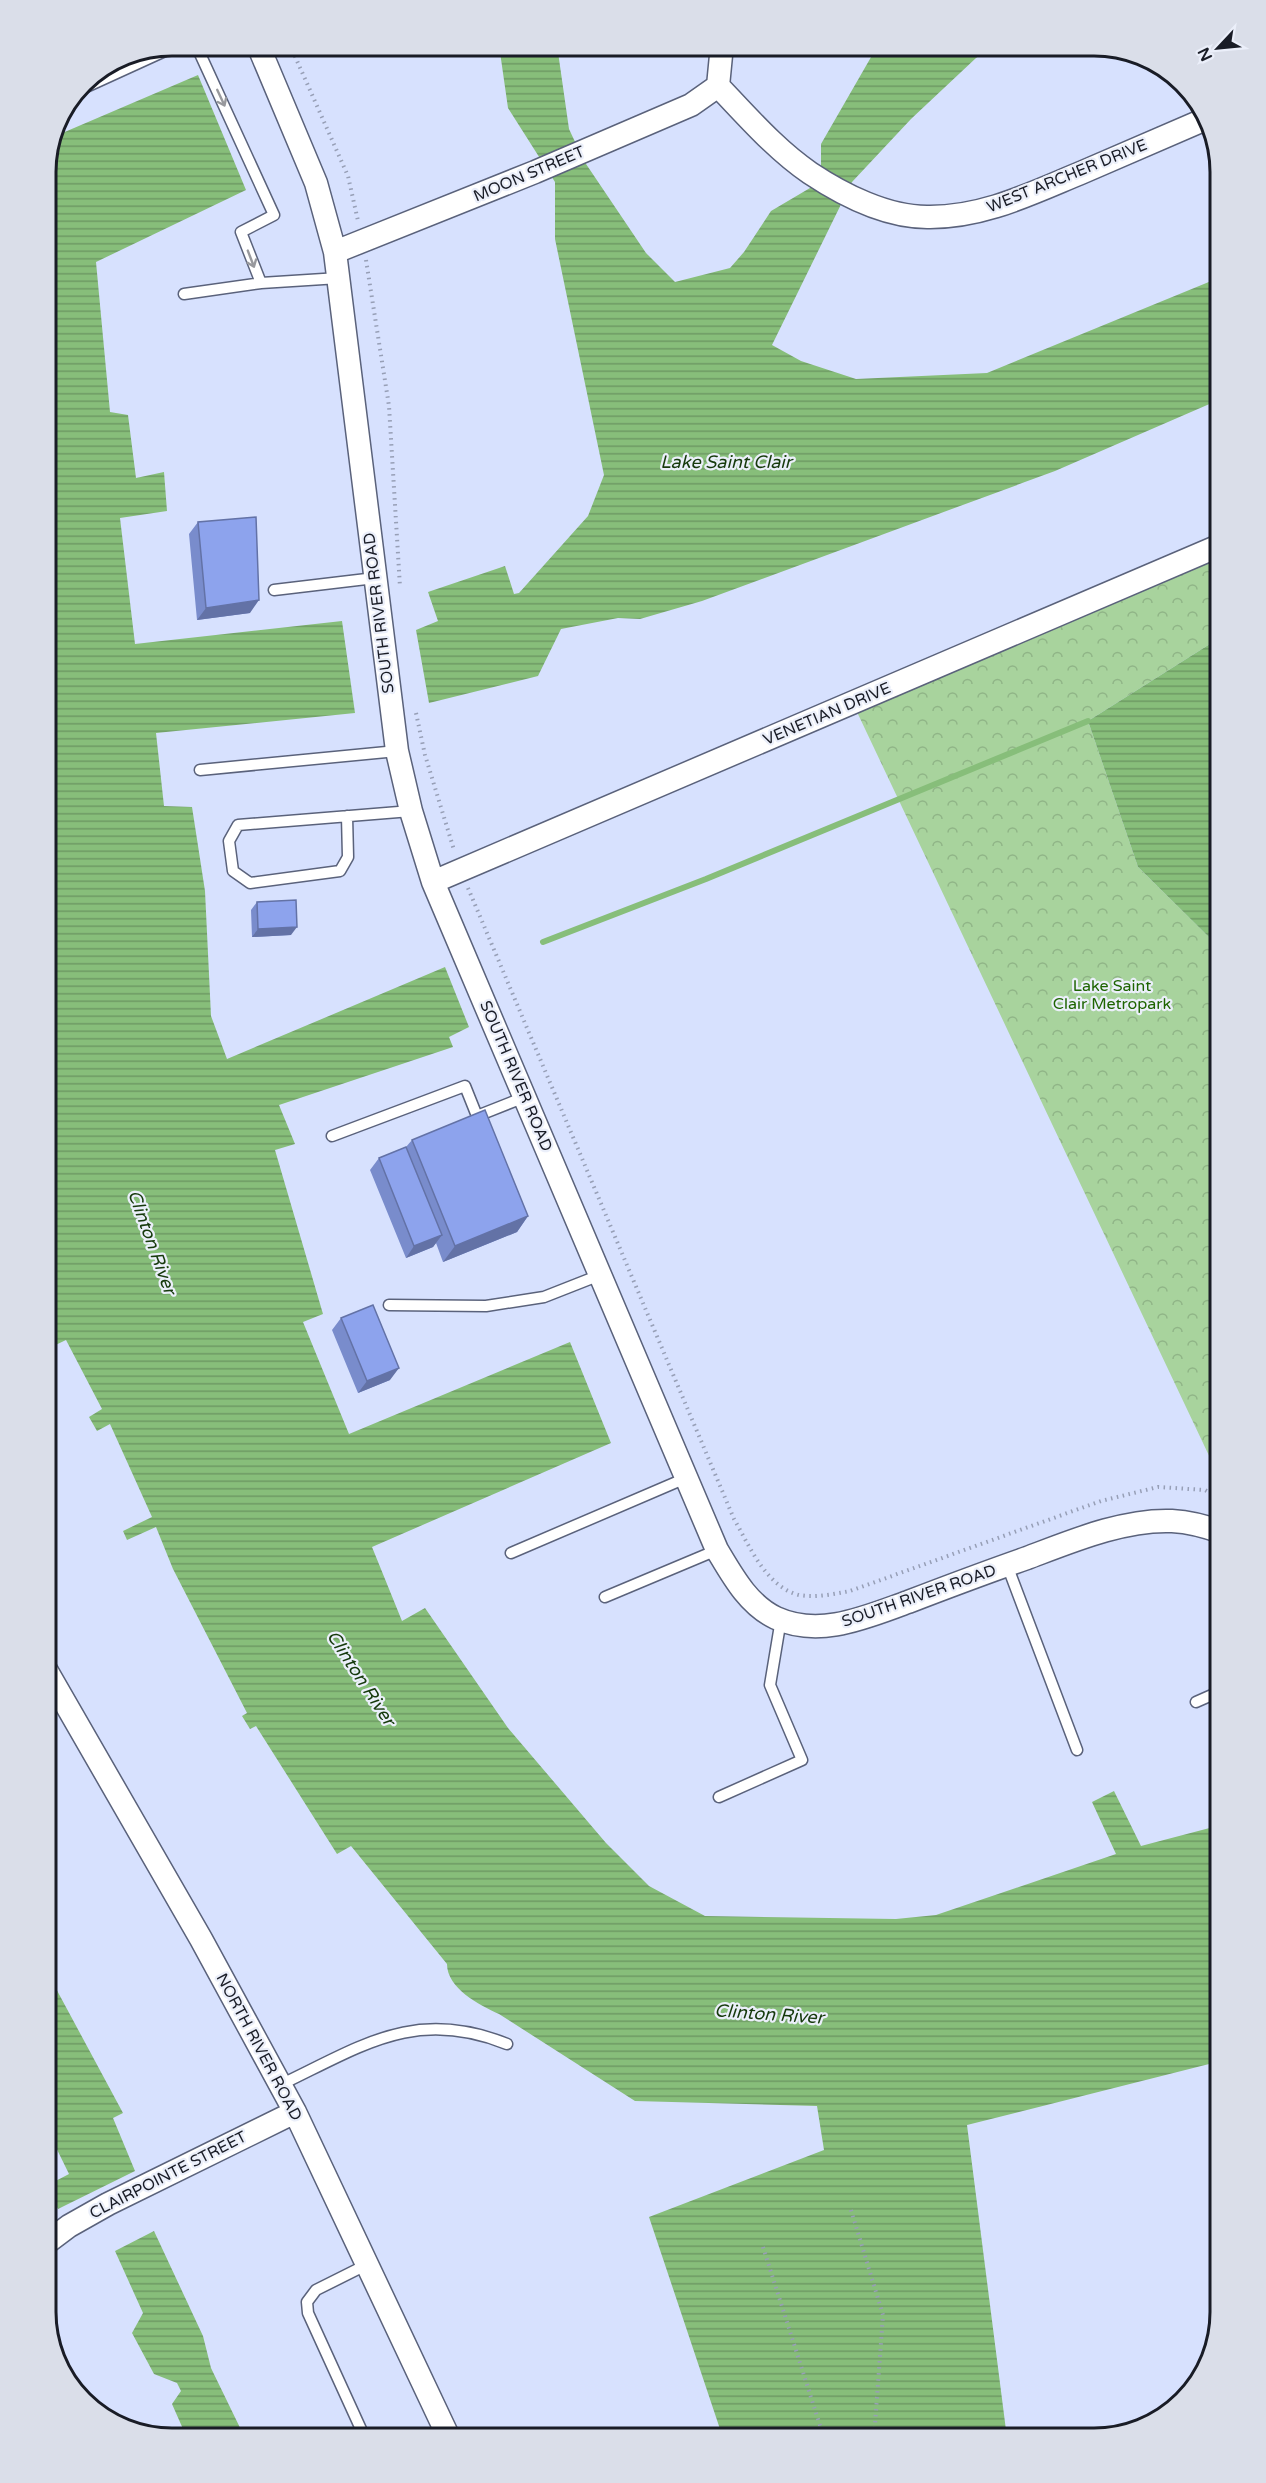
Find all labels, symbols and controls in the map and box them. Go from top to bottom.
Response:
north arrow [1188,18,1248,78]
text: N [1194,44,1217,64]
one-way arrow [215,89,227,107]
street label: WEST ARCHER DRIVE [984,135,1150,217]
street label: MOON STREET [470,141,588,206]
one-way arrow [246,249,257,268]
water label: Lake Saint Clair [660,451,794,473]
street label: SOUTH RIVER ROAD [359,531,399,695]
street label: VENETIAN DRIVE [760,678,894,750]
park label: Lake Saint Clair Metropark [1053,976,1171,1014]
street label: SOUTH RIVER ROAD [475,998,557,1154]
water label: Clinton River [123,1187,182,1299]
street label: SOUTH RIVER ROAD [839,1560,999,1632]
water label: Clinton River [322,1626,401,1732]
street label: NORTH RIVER ROAD [212,1970,306,2124]
water label: Clinton River [714,1999,826,2029]
street label: CLAIRPOINTE STREET [86,2127,250,2223]

